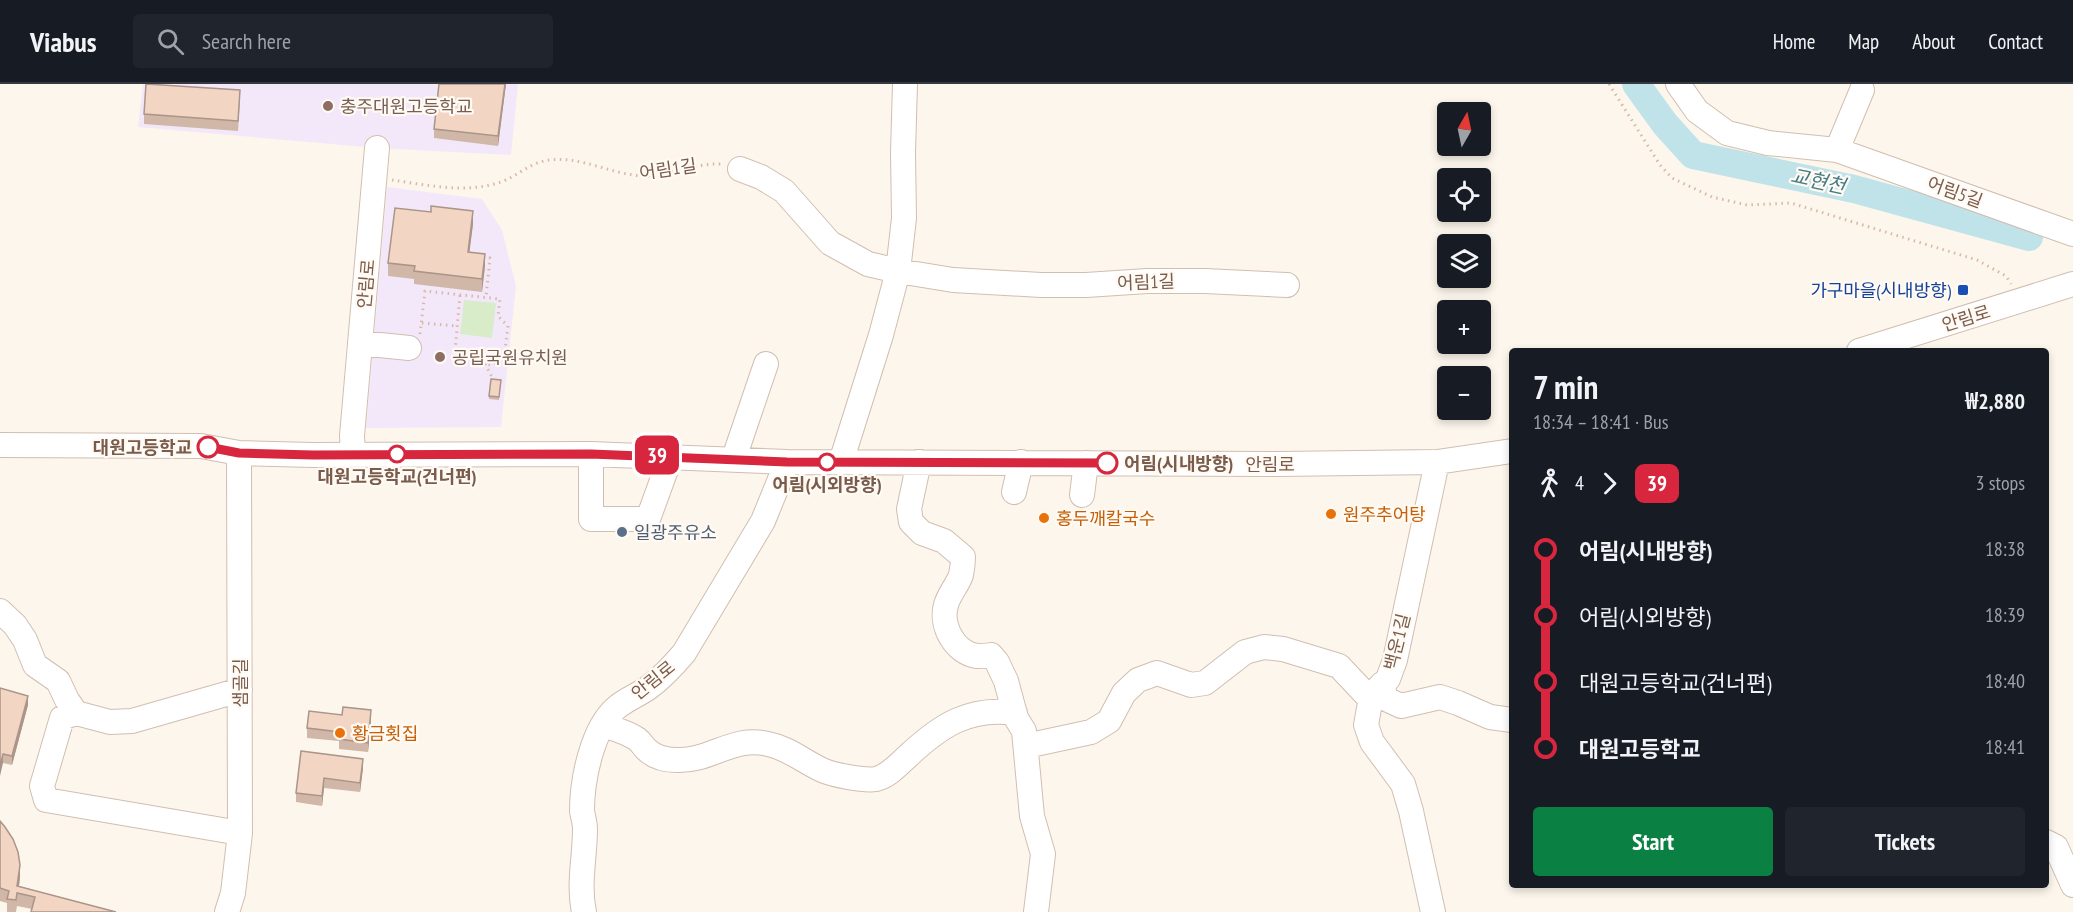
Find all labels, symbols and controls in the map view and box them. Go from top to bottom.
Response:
search box [133,14,553,68]
text: Viabus [30,23,97,60]
icon: search [154,25,187,58]
text: Search here [202,27,291,55]
text: Home [1773,28,1815,55]
text: Map [1848,28,1879,55]
text: About [1912,28,1955,55]
text: Contact [1988,28,2043,55]
place label: 충주대원고등학교 [340,95,472,118]
marker: 충주대원고등학교 [321,99,335,113]
north arrow [1437,102,1491,156]
map controls [1437,102,1491,420]
street label: 어림1길 [638,154,698,184]
water label: 교현천 [1788,163,1850,200]
button: locate [1437,168,1491,222]
street label: 어림5길 [1924,171,1986,213]
button: layers [1437,234,1491,288]
street label: 안림로 [352,258,380,310]
street label: 어림1길 [1117,269,1175,295]
place label: 가구마을(시내방향) [1810,279,1952,302]
marker: 가구마을(시내방향) [1956,283,1970,297]
button: + [1437,300,1491,354]
street label: 안림로 [1939,300,1993,336]
place label: 공립국원유치원 [452,346,568,369]
marker: 공립국원유치원 [433,350,447,364]
text: 7 min [1533,365,1598,408]
button: − [1437,366,1491,420]
text: ₩2,880 [1965,387,2025,415]
text: 18:34 – 18:41 · Bus [1533,409,1668,435]
place label: 대원고등학교 [93,436,192,459]
marker: 대원고등학교 [197,436,219,458]
line badge: 39 [630,436,684,475]
text: 39 [647,442,667,469]
marker: 대원고등학교(건너편) [388,445,406,463]
marker: 어림(시내방향) [1096,452,1118,474]
place label: 어림(시내방향) [1124,452,1233,475]
marker: 어림(시외방향) [818,453,836,471]
street label: 안림로 [1245,453,1295,476]
place label: 대원고등학교(건너편) [317,465,477,488]
icon: walk [1533,467,1566,500]
icon: forward [1593,467,1626,500]
text: 4 [1575,470,1584,496]
text: 39 [1647,470,1667,497]
text: 3 stops [1976,470,2025,496]
place label: 어림(시외방향) [772,473,882,496]
place label: 원주추어탕 [1343,503,1426,526]
place label: 홍두깨칼국수 [1056,507,1155,530]
marker: 원주추어탕 [1324,507,1338,521]
marker: 홍두깨칼국수 [1037,511,1051,525]
place label: 일광주유소 [634,521,717,544]
marker: 일광주유소 [615,525,629,539]
text: 18:38 [1985,536,2025,562]
text: 어림(시내방향) [1579,537,1713,565]
text: 18:39 [1985,602,2025,628]
text: 어림(시외방향) [1579,603,1711,631]
street label: 백운1길 [1379,611,1415,673]
street label: 안림로 [626,655,680,705]
street label: 샘골길 [229,658,252,708]
text: 18:40 [1985,668,2025,694]
text: 대원고등학교(건너편) [1579,669,1771,697]
place label: 황금횟집 [352,722,418,745]
marker: 황금횟집 [333,726,347,740]
text: 18:41 [1985,734,2025,760]
text: 대원고등학교 [1579,735,1700,763]
button: Start [1533,807,1773,876]
button: Tickets [1785,807,2025,876]

